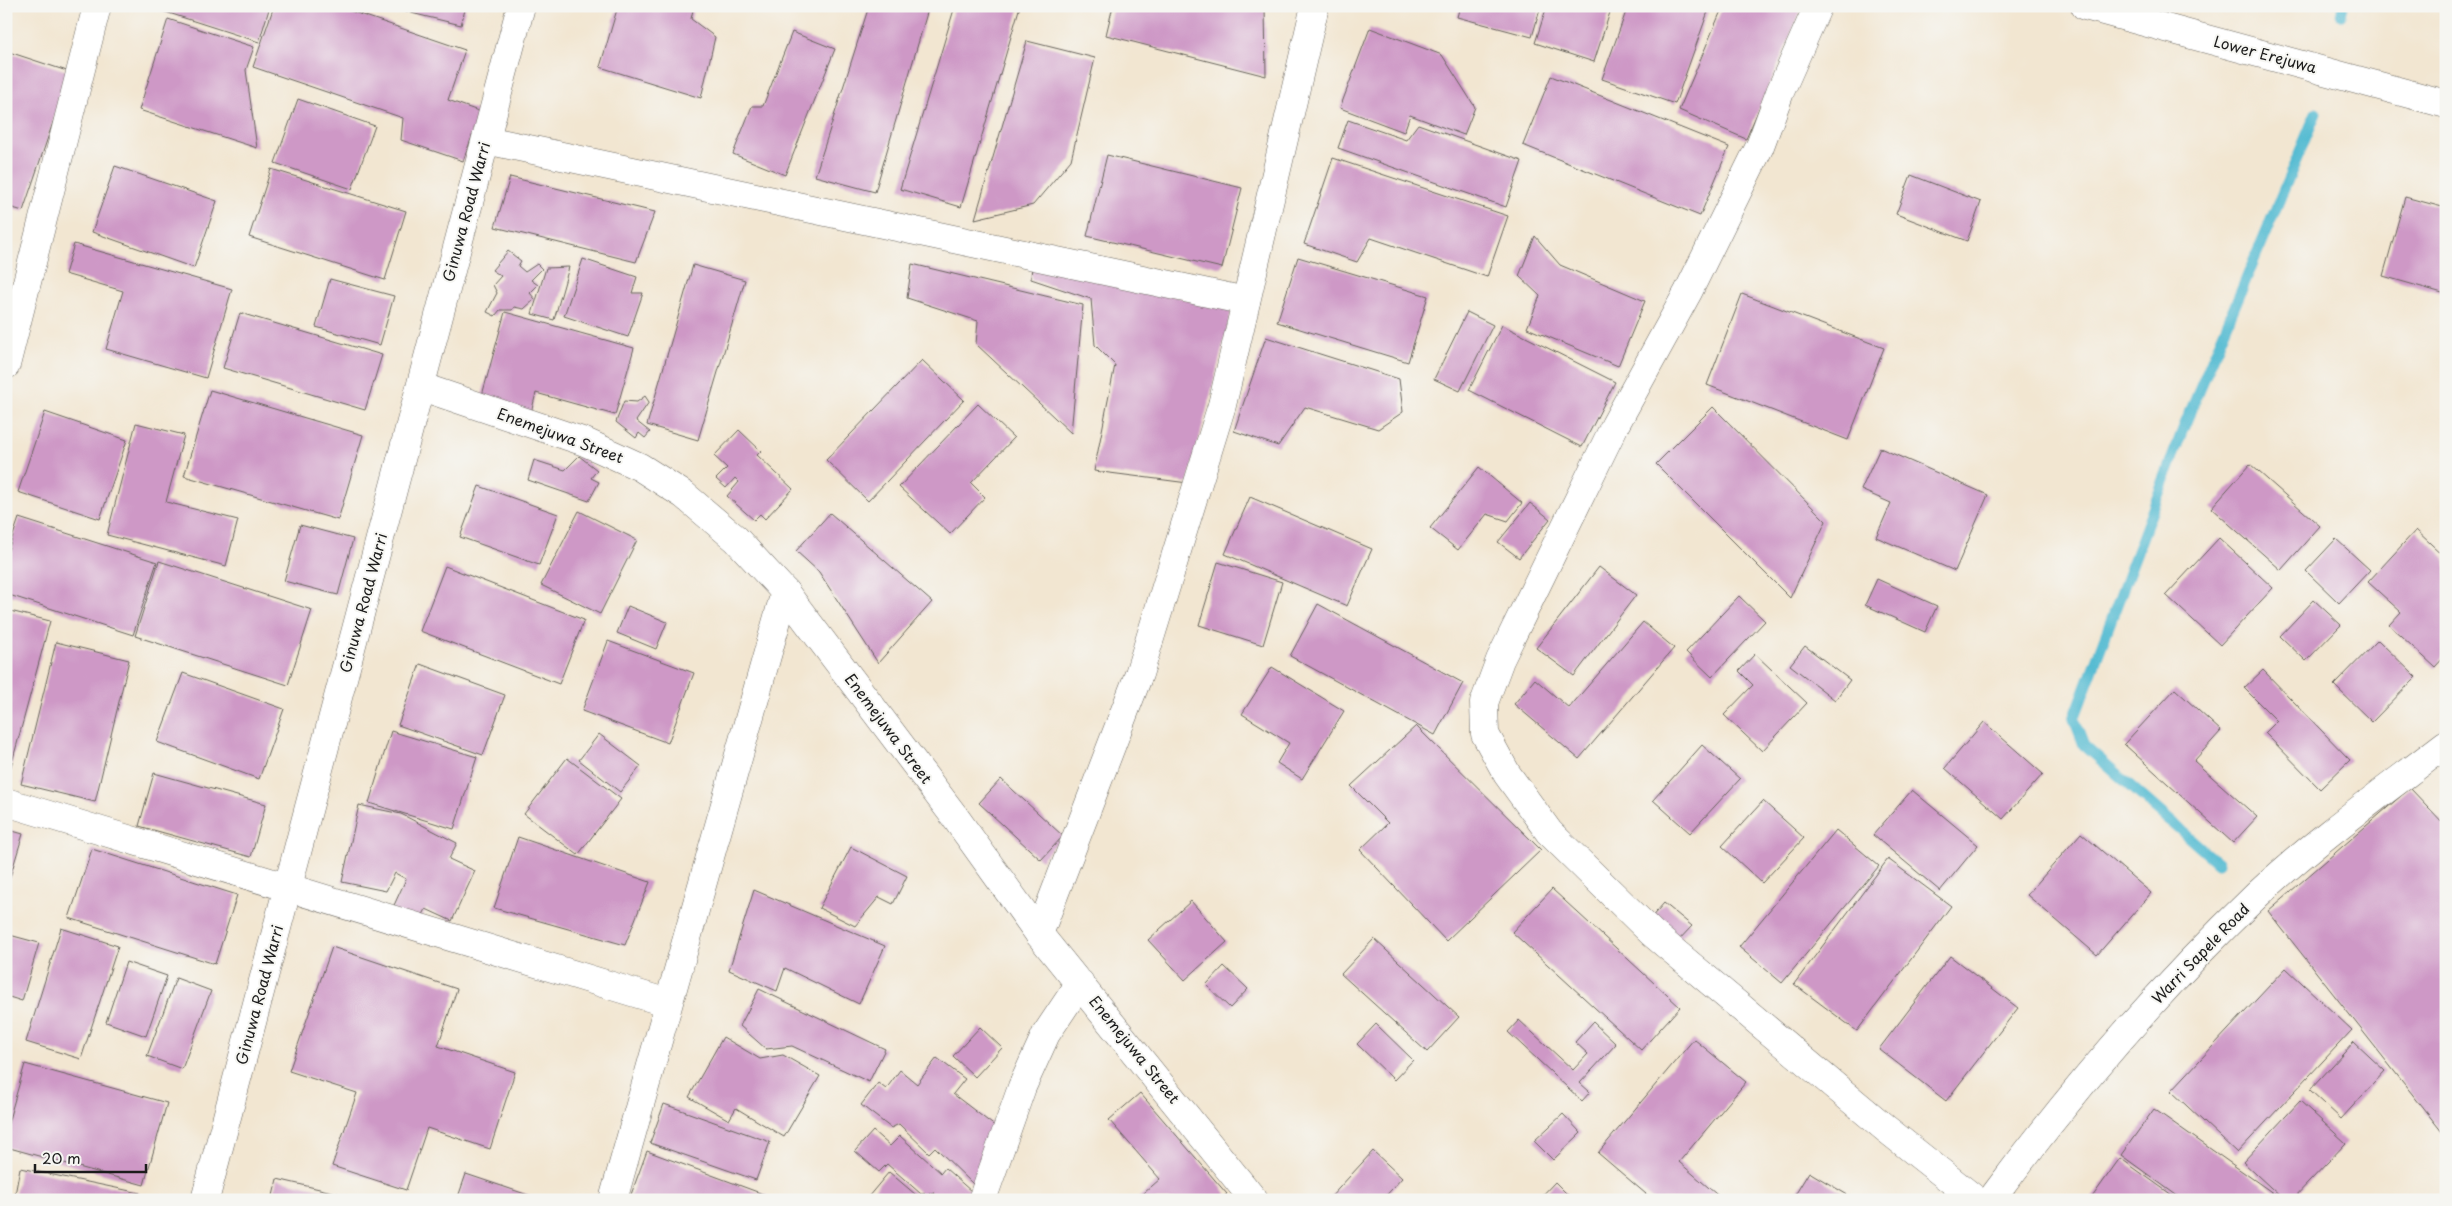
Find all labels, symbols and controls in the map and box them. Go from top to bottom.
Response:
street label: Lower Erejuwa [2211,29,2320,78]
street label: Ginuwa Road Warri [436,139,495,284]
street label: Enemejuwa Street [494,401,627,468]
street label: Ginuwa Road Warri [333,530,392,675]
street label: Enemejuwa Street [840,668,938,788]
street label: Warri Sapele Road [2146,897,2254,1008]
street label: Ginuwa Road Warri [229,922,288,1067]
street label: Enemejuwa Street [1084,990,1186,1108]
scale bar [35,1141,146,1173]
text: 20 m [42,1146,81,1169]

